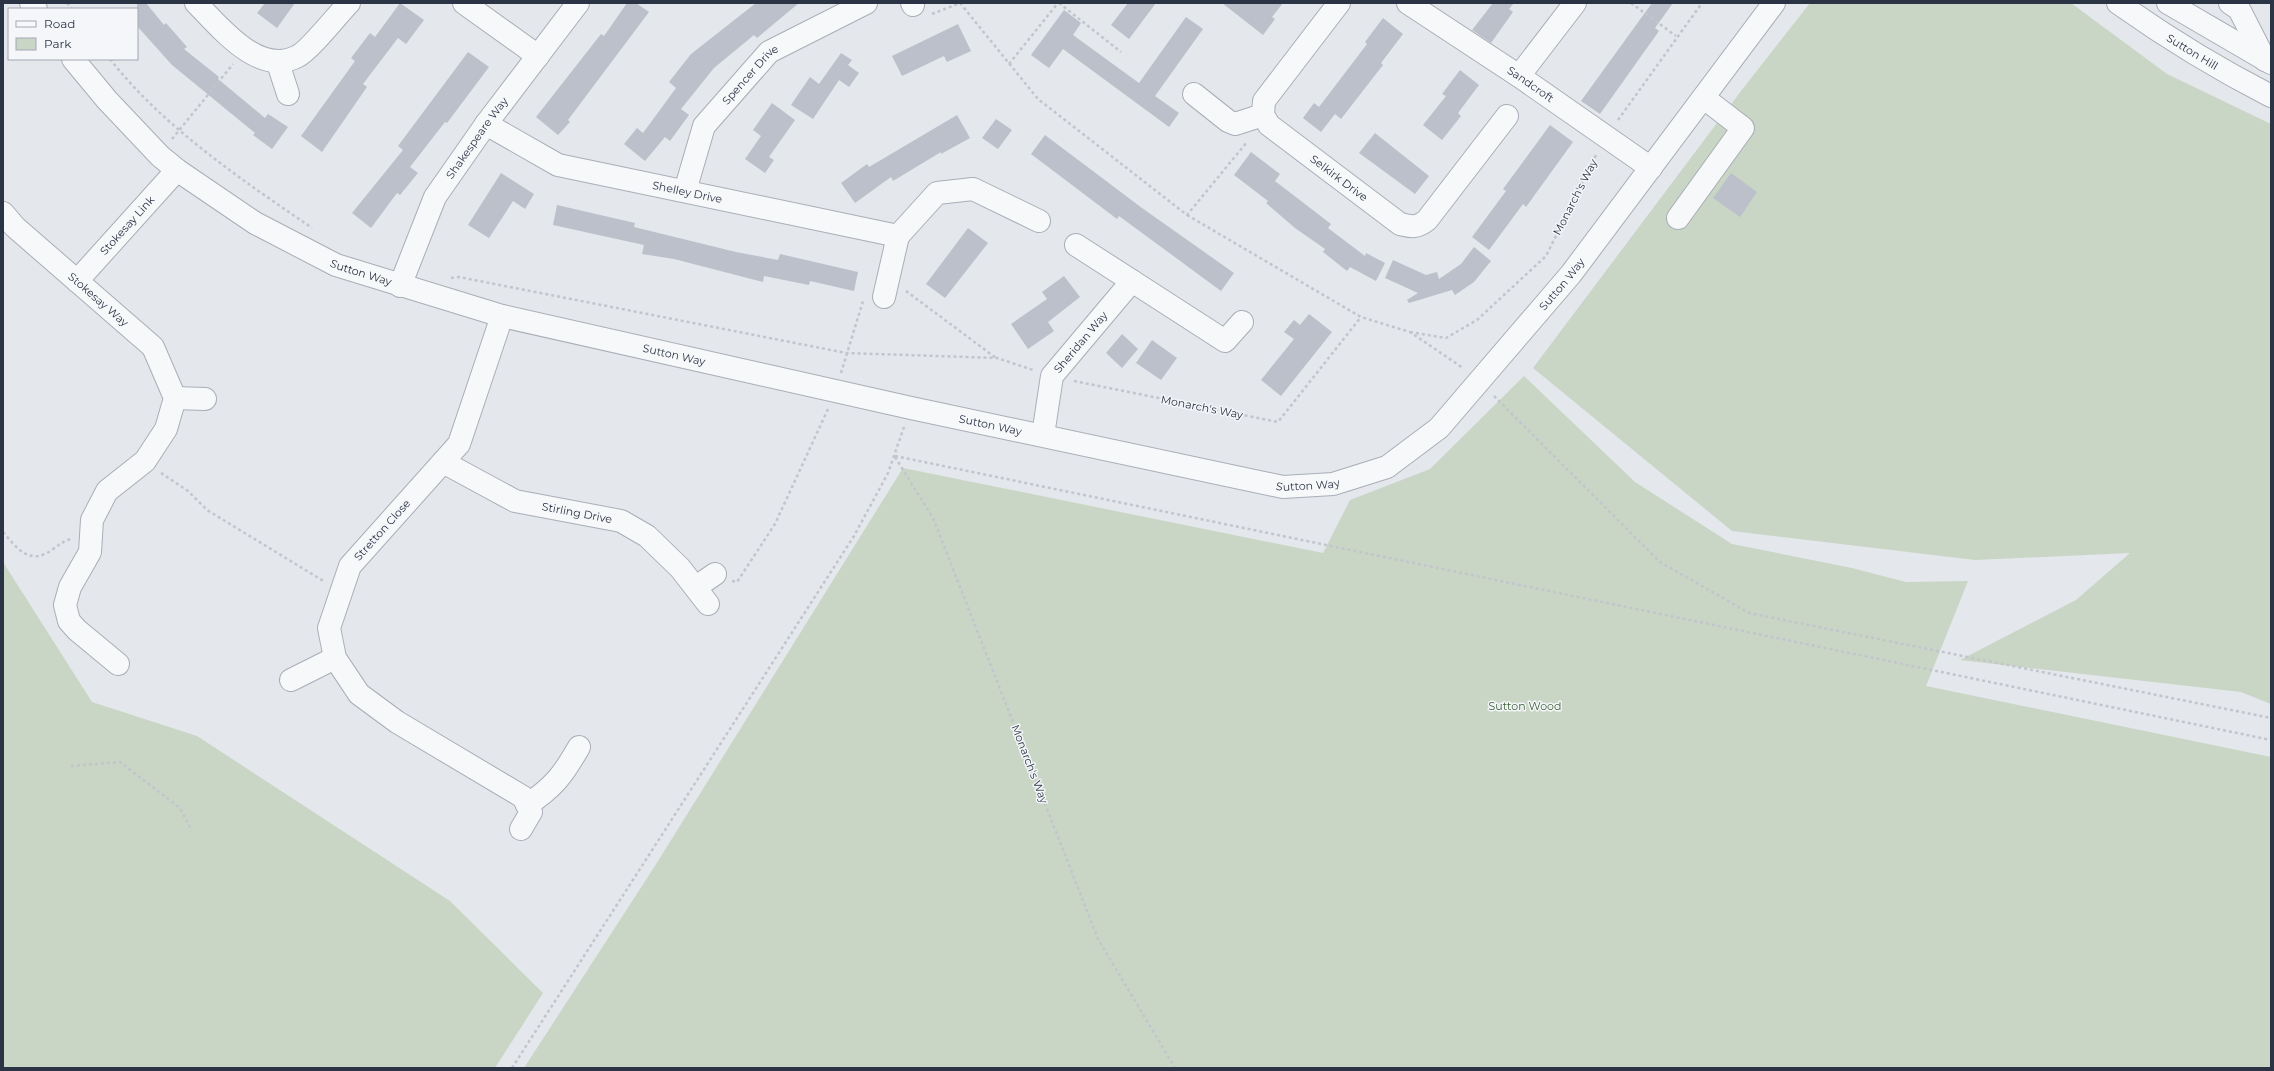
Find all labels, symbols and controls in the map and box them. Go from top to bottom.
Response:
legend [8,8,138,60]
text: Road [44,16,75,31]
street label: Sutton Hill [2164,31,2221,73]
text: Park [44,36,72,51]
street label: Spencer Drive [719,41,781,108]
street label: Sandcroft [1505,63,1557,106]
street label: Shakespeare Way [443,94,511,182]
street label: Selkirk Drive [1308,152,1371,204]
street label: Monarch's Way [1550,157,1600,237]
street label: Shelley Drive [651,178,724,206]
street label: Stokesay Link [97,192,158,258]
street label: Sutton Way [1536,255,1588,313]
street label: Sutton Way [328,256,394,289]
street label: Stokesay Way [65,270,131,330]
street label: Sheridan Way [1051,308,1111,376]
street label: Sutton Way [641,341,707,369]
street label: Monarch's Way [1160,392,1244,422]
street label: Sutton Way [958,411,1023,438]
street label: Sutton Way [1275,475,1342,494]
street label: Stretton Close [351,496,413,564]
street label: Stirling Drive [541,499,614,526]
park label: Sutton Wood [1489,699,1561,713]
street label: Monarch's Way [1009,723,1052,806]

